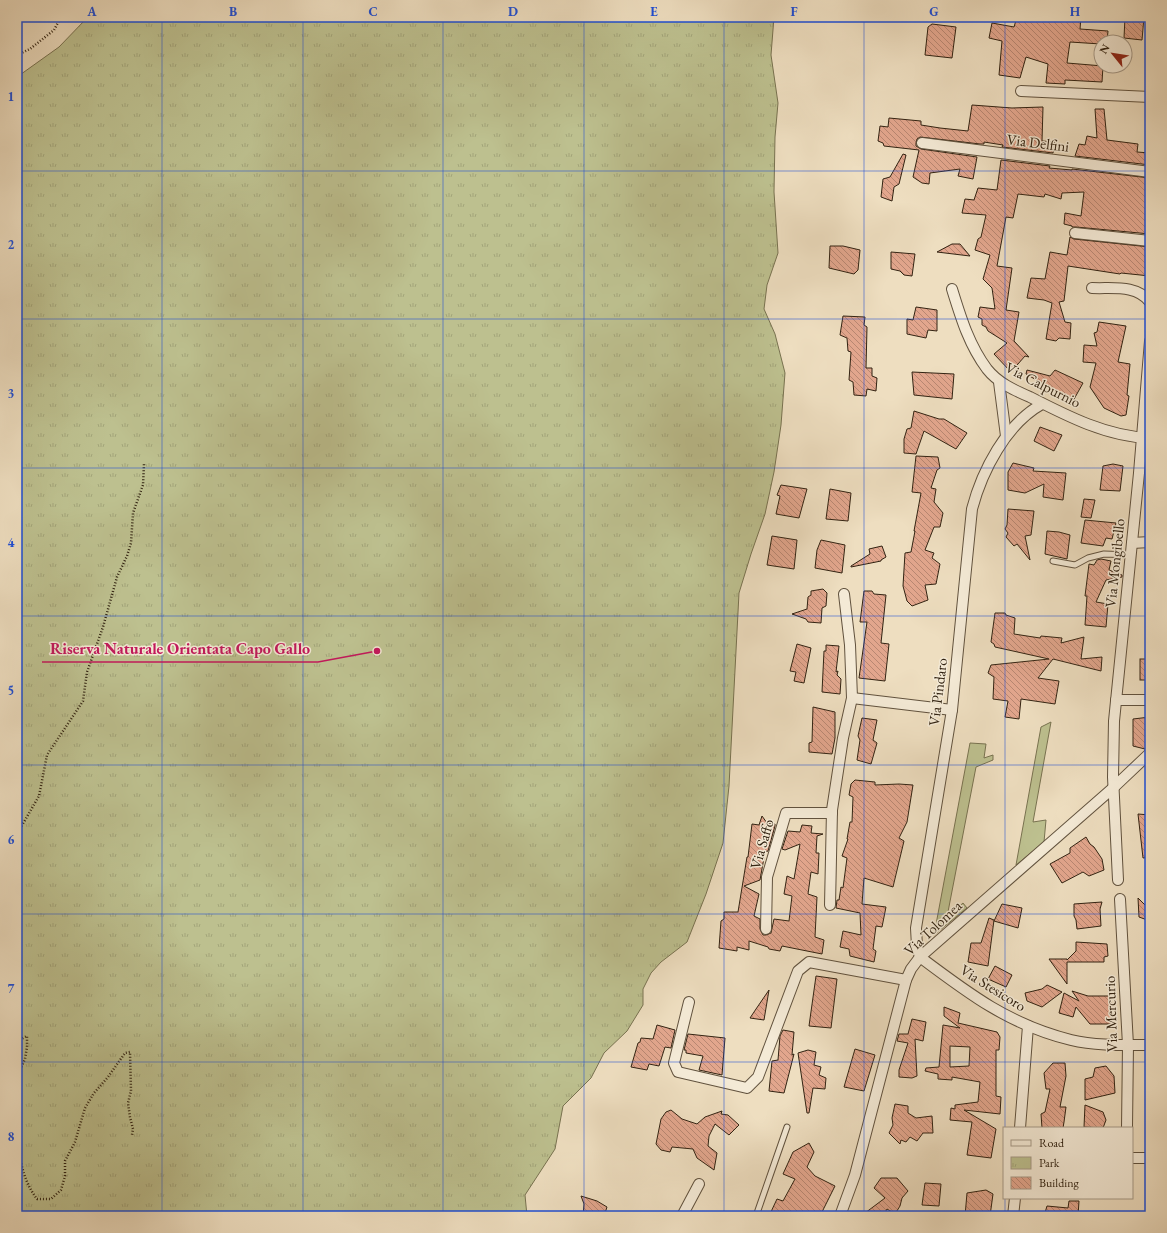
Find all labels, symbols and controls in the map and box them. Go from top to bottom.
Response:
text: A [86,3,97,20]
text: B [229,3,237,20]
text: C [368,3,378,20]
text: D [508,3,518,20]
text: E [650,3,658,20]
text: F [790,3,798,20]
text: G [929,3,939,20]
text: H [1070,3,1081,20]
north arrow [1093,34,1133,74]
text: N [1096,42,1113,56]
text: 1 [8,88,15,105]
street label: Via Delfini [1006,129,1071,156]
text: 2 [8,236,15,253]
street label: Via Calpurnio [1002,357,1084,412]
text: 3 [8,385,15,402]
street label: Via Mongibello [1100,517,1129,608]
text: 4 [8,534,15,551]
callout: Riserva Naturale Orientata Capo Gallo [42,634,318,662]
text: Riserva Naturale Orientata Capo Gallo [50,638,310,659]
street label: Via Pindaro [924,657,951,727]
text: 5 [8,682,14,699]
street label: Via Saffo [745,817,778,871]
text: 6 [8,831,15,848]
street label: Via Tolomea [900,896,966,959]
street label: Via Stesicoro [957,960,1030,1015]
street label: Via Mercurio [1100,975,1121,1053]
text: 7 [8,980,15,997]
legend [1003,1127,1133,1199]
text: 8 [8,1128,15,1145]
text: Road [1039,1135,1065,1151]
text: Park [1039,1155,1060,1171]
text: Building [1039,1175,1080,1191]

